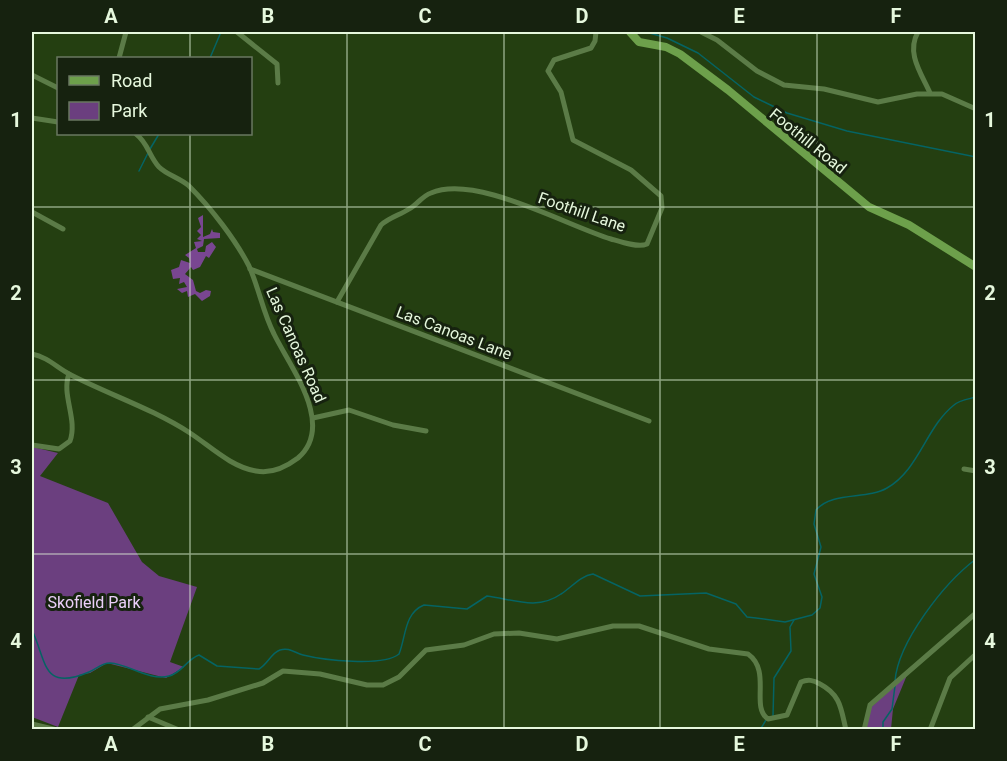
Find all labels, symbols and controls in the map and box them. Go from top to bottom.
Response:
text: A [104,4,118,28]
text: B [262,4,274,28]
text: C [418,4,432,28]
text: D [576,4,589,28]
text: E [733,4,745,28]
text: F [891,4,902,28]
legend [57,57,252,135]
text: Road [111,70,152,91]
text: Park [111,100,148,121]
street label: Foothill Road [766,104,850,178]
text: 1 [10,108,22,132]
text: 1 [984,108,996,132]
street label: Foothill Lane [536,188,628,236]
text: 2 [10,281,22,305]
text: 2 [984,281,996,305]
street label: Las Canoas Road [262,284,330,406]
street label: Las Canoas Lane [394,302,514,364]
text: 3 [10,455,22,479]
text: 3 [984,455,996,479]
park label: Skofield Park [47,593,141,612]
text: 4 [10,629,22,653]
text: 4 [984,629,996,653]
text: A [104,732,118,756]
text: B [262,732,274,756]
text: C [418,732,432,756]
text: D [576,732,589,756]
text: E [733,732,745,756]
text: F [891,732,902,756]

